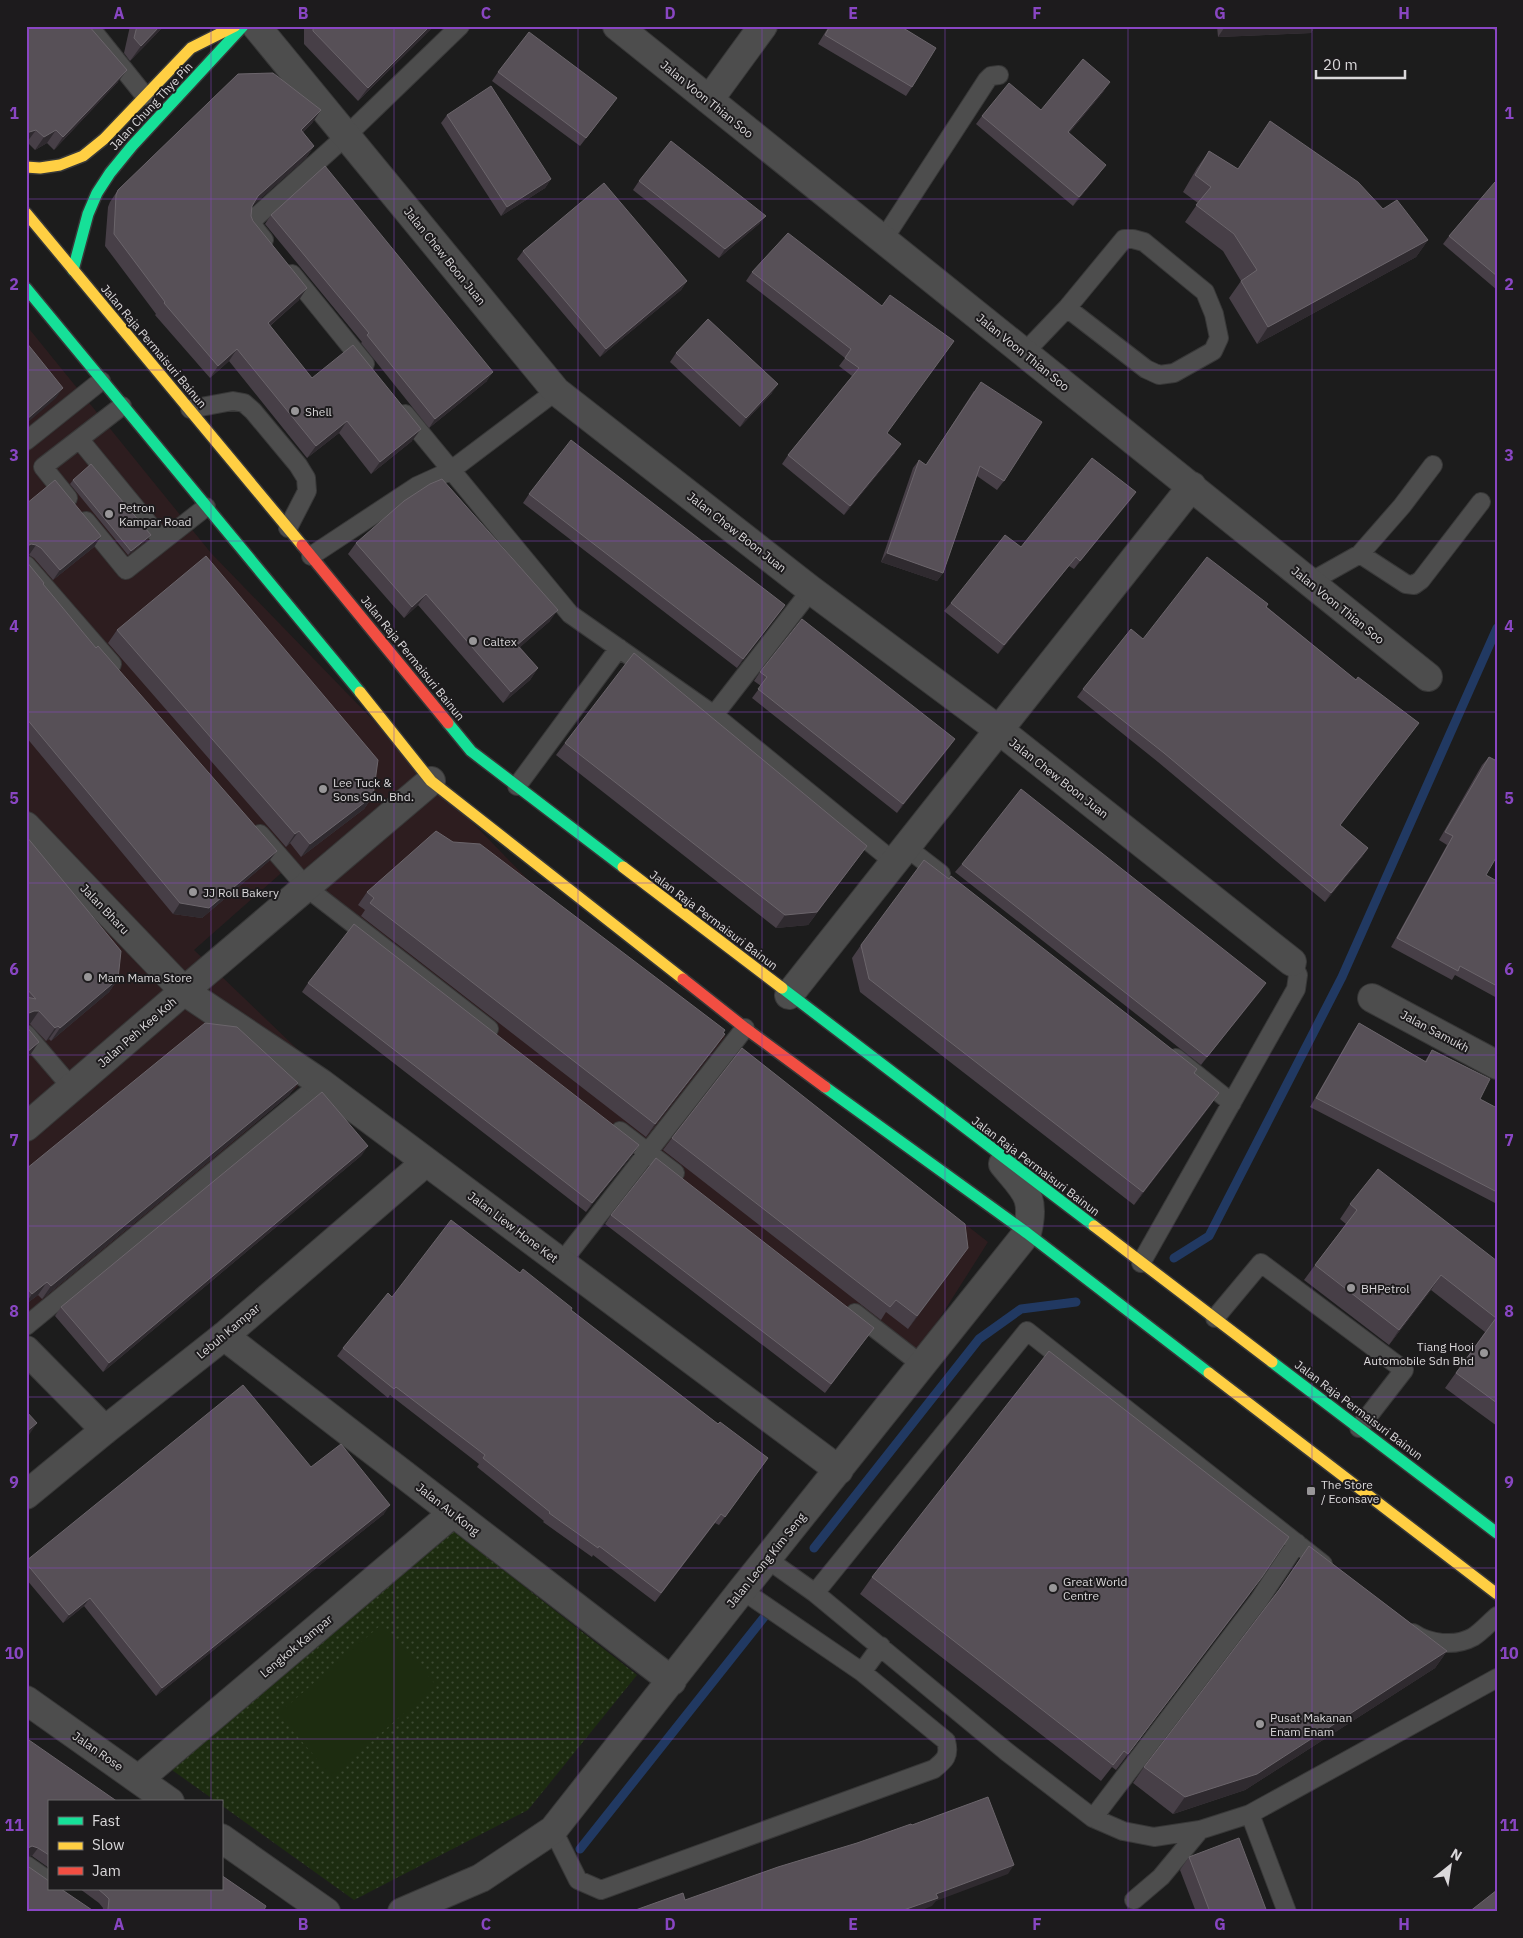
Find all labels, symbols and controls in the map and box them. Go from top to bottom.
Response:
text: A [114,3,125,23]
text: B [298,3,309,23]
text: C [481,3,491,23]
text: D [664,3,676,23]
text: E [848,3,858,23]
text: F [1032,3,1042,23]
text: G [1214,3,1226,23]
text: H [1398,3,1410,23]
scale bar [1316,48,1404,80]
text: 20 m [1323,55,1358,74]
street label: Jalan Voon Thian Soo [658,57,757,141]
street label: Jalan Chung Thye Pin [106,59,196,153]
text: 1 [9,103,19,123]
text: 1 [1504,103,1514,123]
street label: Jalan Chew Boon Juan [401,204,489,308]
text: 2 [9,274,19,294]
text: 2 [1504,274,1514,294]
street label: Jalan Raja Permaisuri Bainun [98,281,210,411]
street label: Jalan Voon Thian Soo [974,310,1073,394]
place label: Shell [305,404,332,419]
marker: Shell [289,405,301,417]
text: 3 [9,445,19,465]
text: 3 [1504,445,1514,465]
street label: Jalan Chew Boon Juan [684,489,790,575]
place label: Petron Kampar Road [119,500,192,529]
marker: Petron Kampar Road [103,508,115,520]
street label: Jalan Voon Thian Soo [1289,563,1388,647]
street label: Jalan Raja Permaisuri Bainun [358,592,468,724]
text: 4 [9,616,19,636]
text: 4 [1504,616,1514,636]
place label: Caltex [483,634,517,649]
marker: Caltex [467,635,479,647]
street label: Jalan Chew Boon Juan [1006,735,1112,821]
place label: Lee Tuck & Sons Sdn. Bhd. [333,775,414,804]
marker: Lee Tuck & Sons Sdn. Bhd. [317,783,329,795]
text: 5 [9,788,19,808]
text: 5 [1504,788,1514,808]
street label: Jalan Raja Permaisuri Bainun [647,867,781,973]
street label: Jalan Bharu [77,881,133,937]
place label: JJ Roll Bakery [203,885,279,900]
marker: JJ Roll Bakery [187,886,199,898]
text: 6 [9,959,19,979]
text: 6 [1504,959,1514,979]
place label: Mam Mama Store [98,970,193,985]
marker: Mam Mama Store [82,971,94,983]
street label: Jalan Peh Kee Koh [95,994,179,1070]
street label: Jalan Samukh [1398,1007,1472,1055]
street label: Jalan Raja Permaisuri Bainun [969,1113,1103,1219]
text: 7 [9,1130,19,1150]
text: 7 [1504,1130,1514,1150]
street label: Jalan Liew Hone Ket [465,1188,561,1266]
place label: BHPetrol [1361,1281,1409,1296]
marker: BHPetrol [1345,1282,1357,1294]
street label: Lebuh Kampar [193,1300,263,1362]
text: 8 [9,1301,19,1321]
text: 8 [1504,1301,1514,1321]
place label: Tiang Hooi Automobile Sdn Bhd [1364,1339,1474,1368]
marker: Tiang Hooi Automobile Sdn Bhd [1478,1347,1490,1359]
street label: Jalan Raja Permaisuri Bainun [1292,1357,1426,1463]
text: 9 [9,1472,19,1492]
text: 9 [1504,1472,1514,1492]
place label: The Store / Econsave [1321,1477,1380,1506]
street label: Jalan Au Kong [413,1480,483,1539]
marker: The Store / Econsave [1305,1485,1317,1497]
street label: Jalan Leong Kim Seng [723,1509,809,1610]
place label: Great World Centre [1063,1574,1128,1603]
marker: Great World Centre [1047,1582,1059,1594]
street label: Lengkok Kampar [257,1611,336,1681]
text: 10 [4,1643,24,1663]
text: 10 [1499,1643,1519,1663]
place label: Pusat Makanan Enam Enam [1270,1710,1352,1739]
marker: Pusat Makanan Enam Enam [1254,1718,1266,1730]
street label: Jalan Rose [70,1728,127,1774]
legend [48,1800,222,1890]
text: Fast [92,1811,120,1830]
text: 11 [4,1815,24,1835]
text: 11 [1499,1815,1519,1835]
text: Slow [92,1835,125,1854]
north arrow [1426,1840,1476,1890]
text: N [1448,1844,1465,1865]
text: Jam [92,1861,121,1880]
text: A [114,1914,125,1934]
text: B [298,1914,309,1934]
text: C [481,1914,491,1934]
text: D [664,1914,676,1934]
text: E [848,1914,858,1934]
text: F [1032,1914,1042,1934]
text: G [1214,1914,1226,1934]
text: H [1398,1914,1410,1934]

